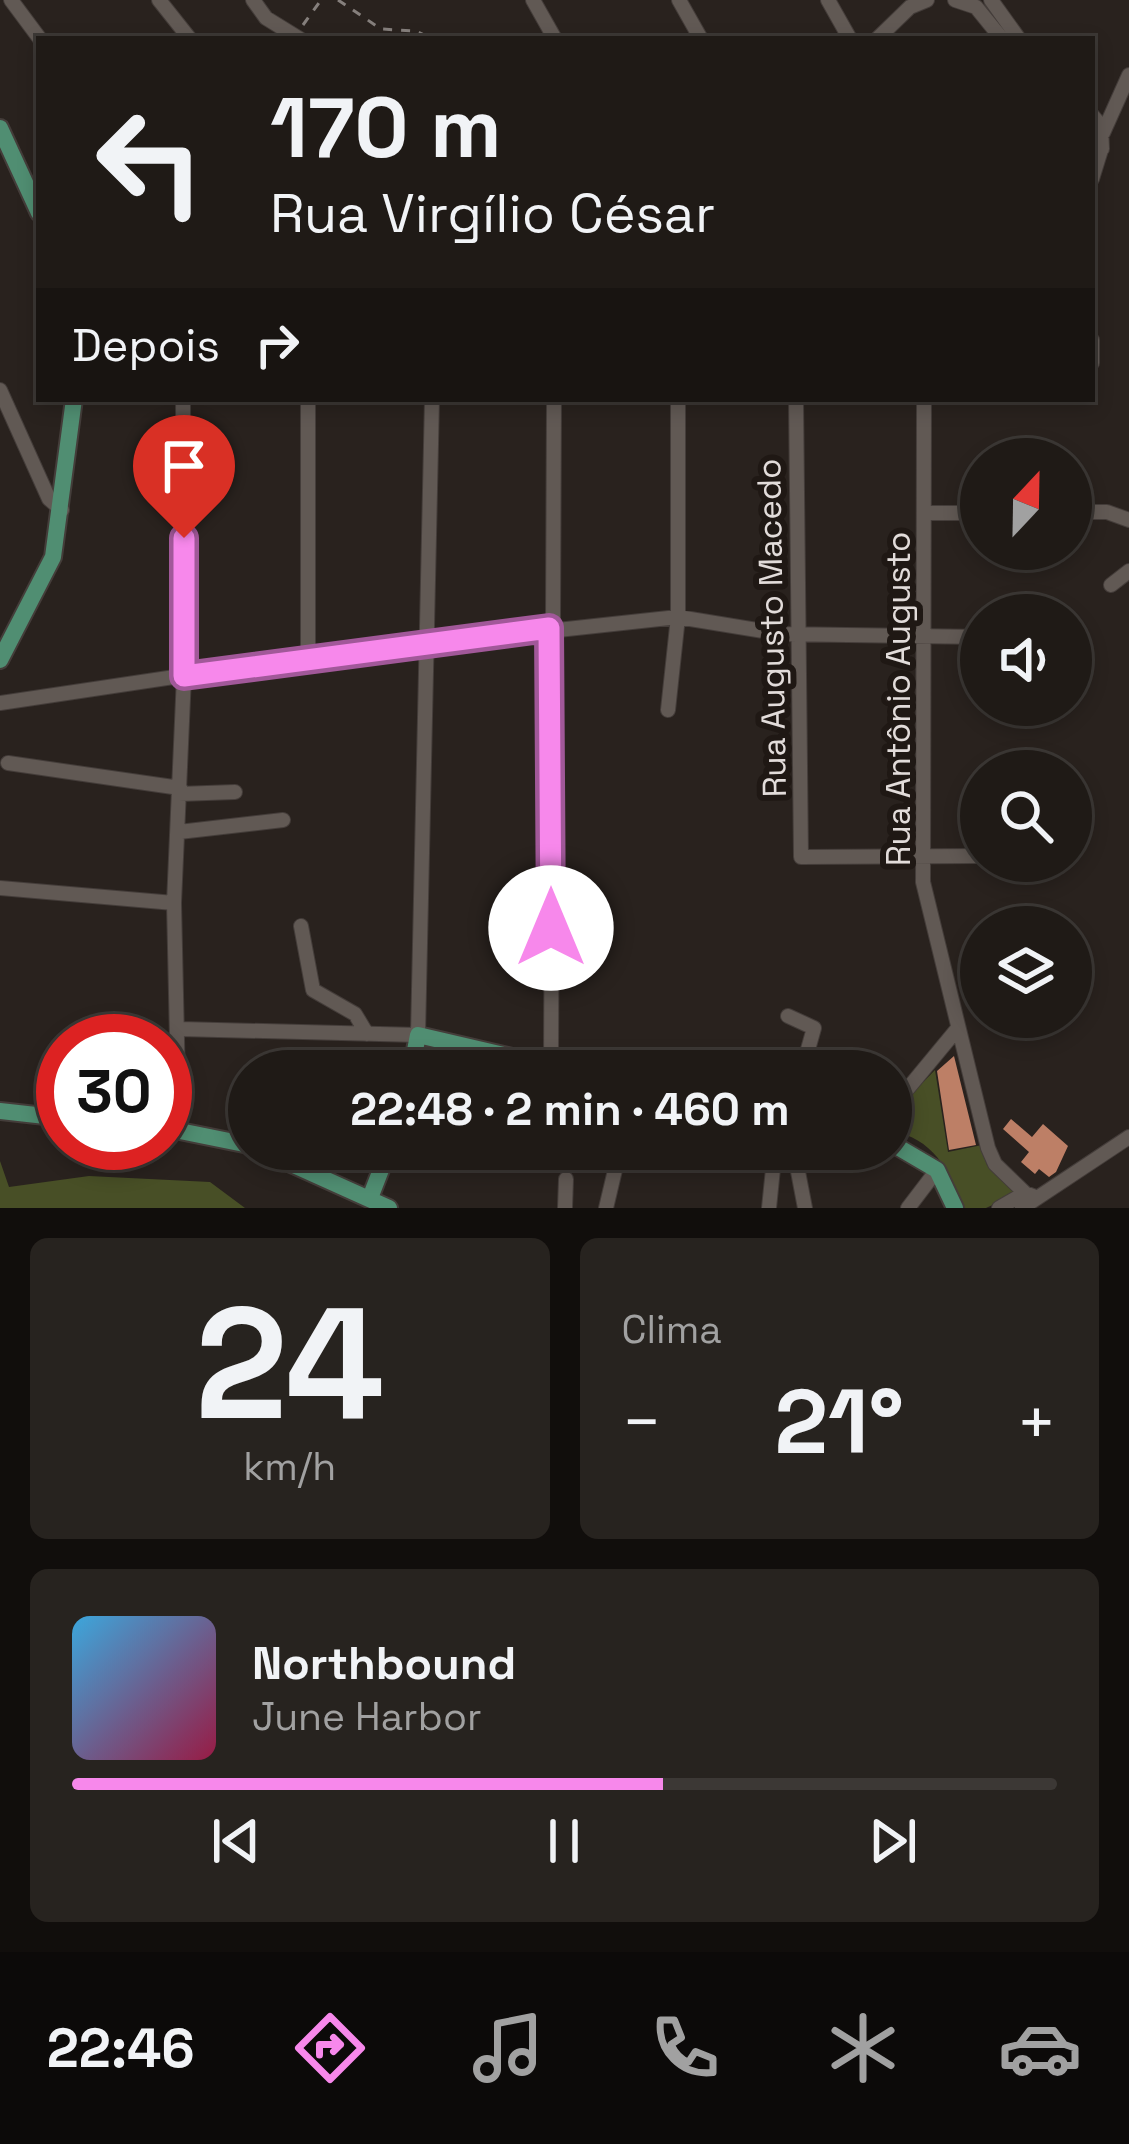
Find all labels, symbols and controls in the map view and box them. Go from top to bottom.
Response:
text: 170 m [270,74,502,182]
icon: left [72,84,228,240]
text: Rua Virgílio César [270,179,715,248]
icon: right [244,312,310,378]
text: Depois [72,317,220,374]
pin [133,415,235,538]
icon: arrive [151,433,217,499]
north arrow [960,438,1092,570]
map controls [960,438,1092,1038]
street label: Rua Augusto Macedo [748,458,796,798]
street label: Rua Antônio Augusto [878,532,920,866]
button: sound [960,594,1092,726]
button: search [960,750,1092,882]
position arrow [488,865,614,991]
button: layers [960,906,1092,1038]
speed limit sign: 30 [36,1014,192,1170]
text: 22:48 · 2 min · 460 m [350,1081,790,1138]
text: 24 [195,1264,384,1464]
text: Clima [622,1305,722,1354]
text: 21° [774,1364,904,1479]
text: − [622,1380,662,1464]
text: + [1016,1380,1057,1464]
text: km/h [243,1442,336,1491]
text: Northbound [252,1635,516,1692]
text: June Harbor [252,1692,482,1741]
icon: previous [203,1808,269,1874]
icon: pause [531,1808,597,1874]
icon: next [860,1808,926,1874]
icon: directions [288,2006,372,2090]
icon: music [466,2006,550,2090]
icon: phone [643,2006,727,2090]
icon: climate [821,2006,905,2090]
icon: car [998,2006,1082,2090]
text: 22:46 [47,2014,195,2083]

